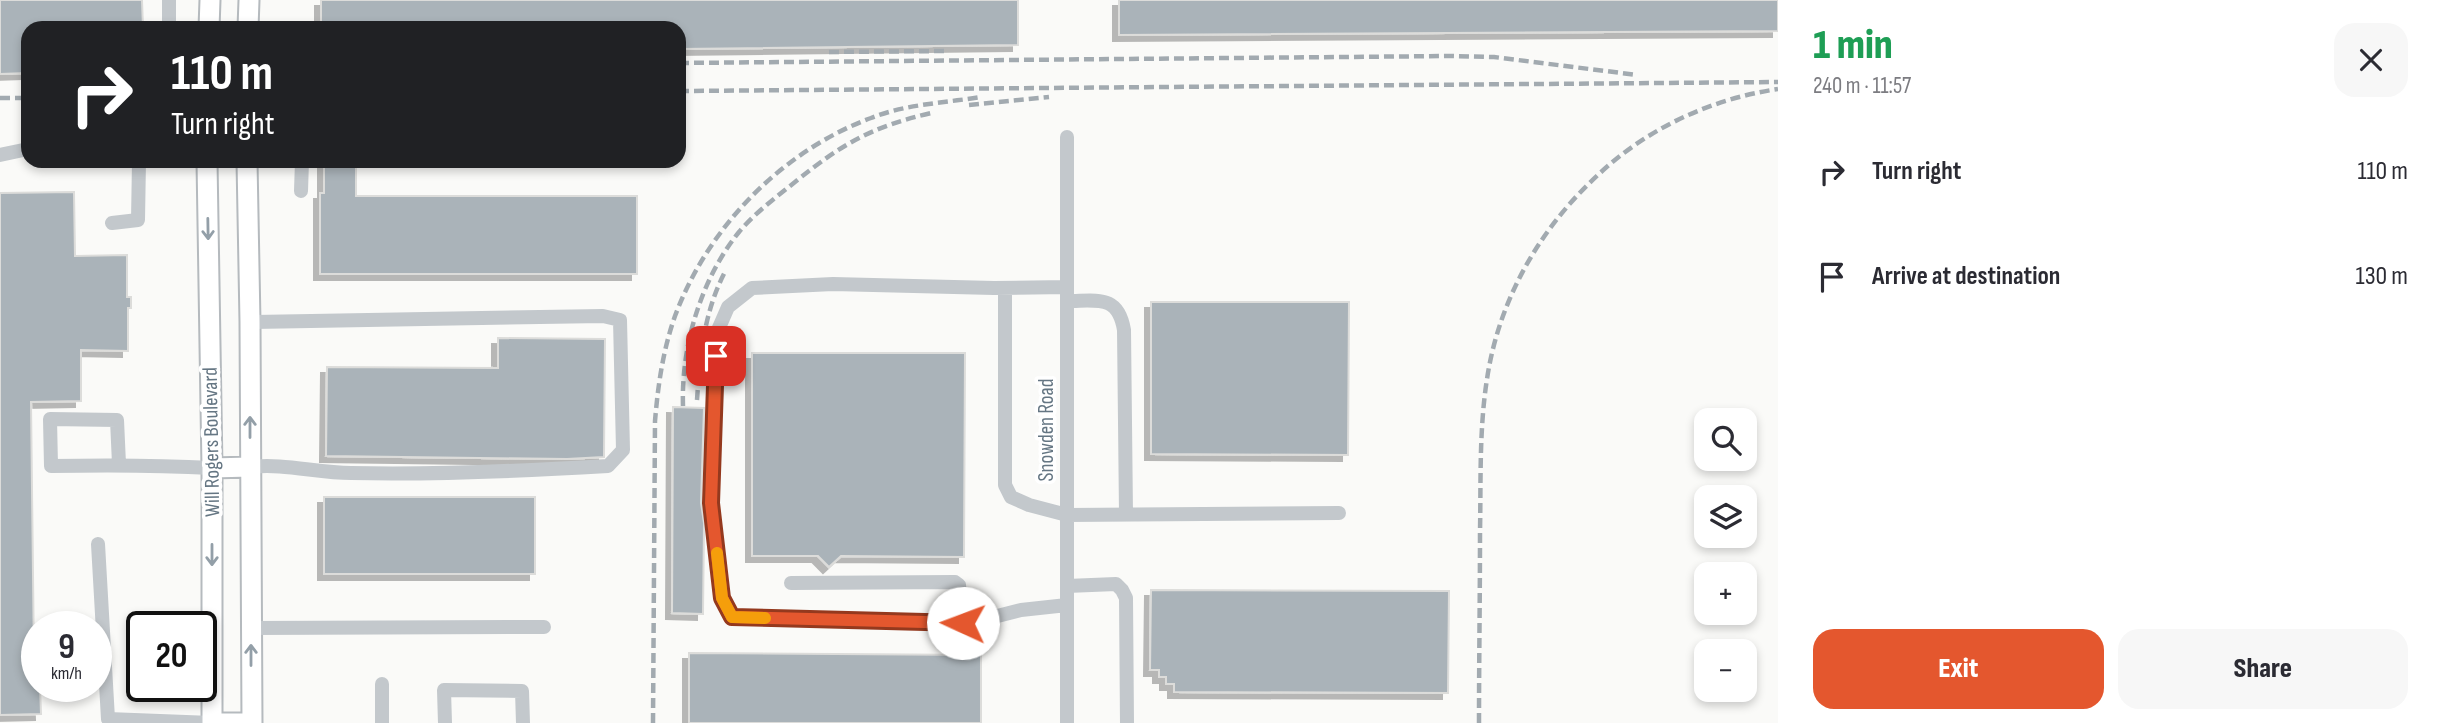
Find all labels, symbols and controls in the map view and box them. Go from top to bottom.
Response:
text: 1 min [1813,20,1893,71]
button: close [2334,23,2408,97]
text: 110 m [171,45,273,104]
icon: right [56,49,147,140]
text: 240 m · 11:57 [1813,72,1911,100]
text: Turn right [171,105,275,144]
icon: right [1813,153,1851,191]
text: Turn right [1872,156,1961,187]
text: 110 m [2357,156,2408,187]
one-way arrow [201,217,215,240]
icon: arrive [1813,258,1851,296]
text: Arrive at destination [1872,261,2060,292]
text: 130 m [2356,261,2408,292]
pin [686,326,746,386]
icon: arrive [697,337,735,375]
street label: Will Rogers Boulevard [198,367,225,517]
street label: Snowden Road [1034,379,1059,481]
map controls [1694,408,1757,702]
button: search [1694,408,1757,471]
one-way arrow [243,416,257,439]
button: layers [1694,485,1757,548]
one-way arrow [205,543,219,566]
button: + [1694,562,1757,625]
position arrow [926,586,1000,660]
speed limit sign: 20 [126,611,217,702]
text: 9 [58,626,75,669]
button: Exit [1813,629,2104,709]
button: Share [2118,629,2408,709]
button: − [1694,639,1757,702]
one-way arrow [244,644,258,667]
text: km/h [51,663,82,684]

